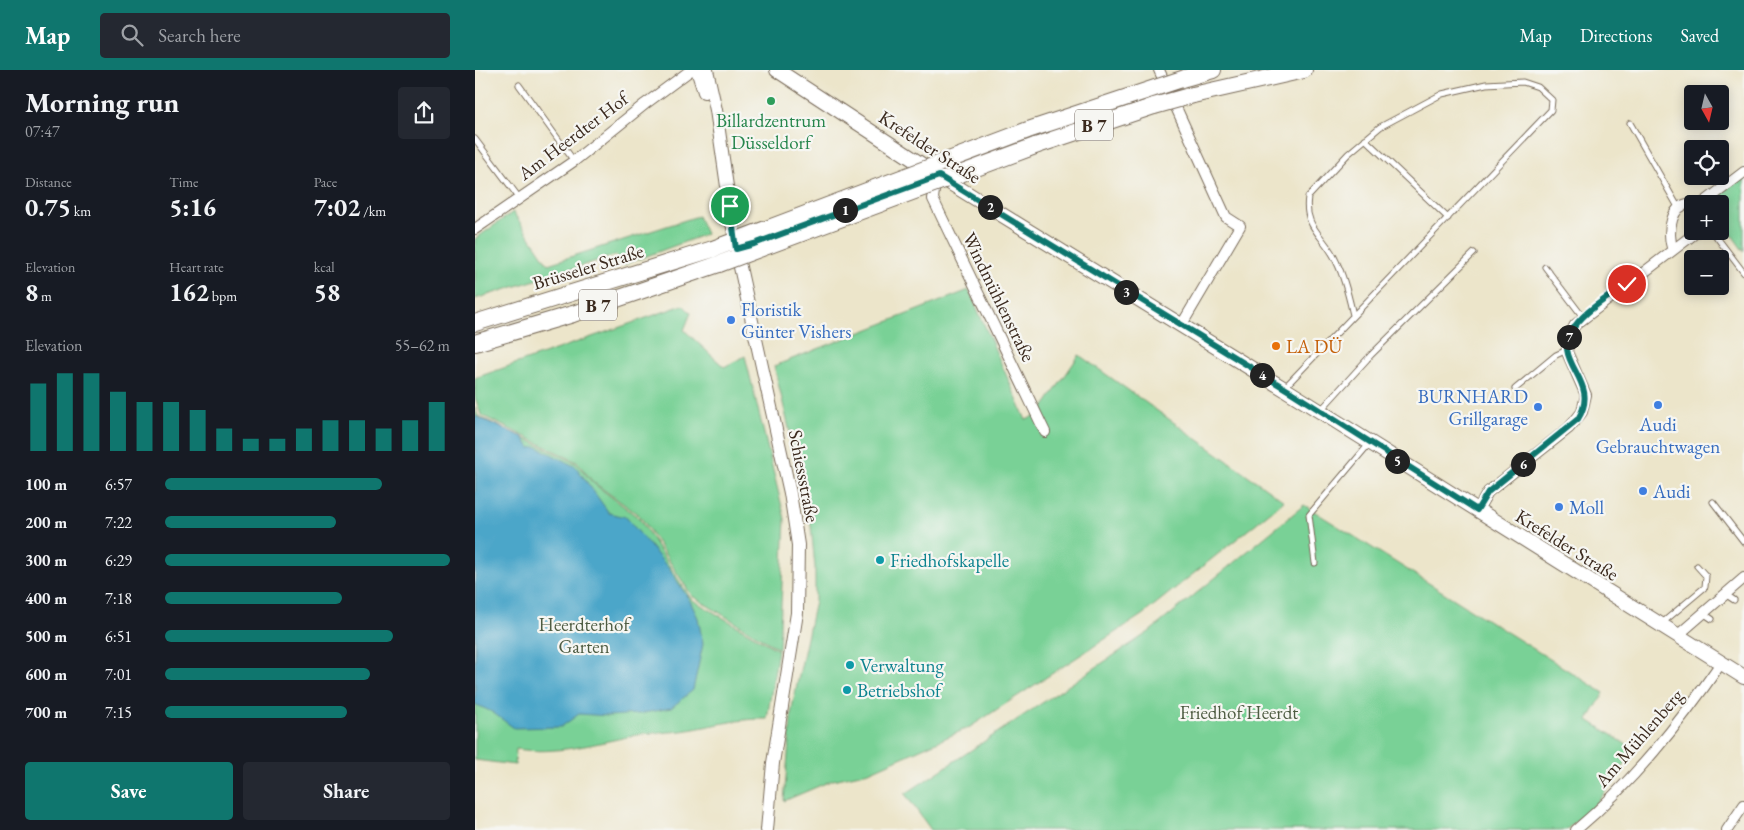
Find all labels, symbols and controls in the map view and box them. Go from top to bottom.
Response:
search box [100,13,450,58]
text: Map [25,20,70,51]
icon: search [118,21,146,49]
text: Search here [158,23,241,48]
text: Map [1520,24,1552,47]
text: Directions [1580,24,1652,47]
text: Saved [1680,24,1719,47]
text: Morning run [25,84,179,120]
street label: Am Heerdter Hof [512,85,635,186]
north arrow [1684,85,1729,130]
map controls [1684,85,1729,295]
button: share [398,87,450,139]
marker: Billardzentrum Düsseldorf [765,95,777,107]
street label: Krefelder Straße [874,105,986,189]
place label: Billardzentrum Düsseldorf [716,108,826,155]
road number: B 7 [1075,110,1113,140]
text: 07:47 [25,121,60,142]
button: locate [1684,140,1729,185]
text: Distance [25,173,72,191]
text: Time [169,173,199,191]
text: Pace [314,173,337,191]
pin [709,185,751,227]
text: 0.75 [25,191,71,223]
text: 5:16 [169,191,216,223]
text: 7:02 [314,191,360,223]
icon: arrive [716,192,744,220]
pin: 2 [977,194,1003,220]
button: + [1684,195,1729,240]
pin: 1 [833,198,857,222]
text: 2 [987,198,994,216]
text: 1 [842,201,849,219]
text: km [71,202,91,220]
text: /km [360,202,386,220]
street label: Windmühlenstraße [957,228,1041,366]
street label: Brüsseler Straße [529,238,647,296]
button: − [1684,250,1729,295]
text: Elevation [25,258,75,276]
text: Heart rate [169,258,224,276]
text: kcal [314,258,335,276]
pin [1606,263,1648,305]
icon: check [1613,270,1641,298]
text: 8 [25,276,38,308]
text: 162 [169,276,209,308]
text: 58 [314,276,340,308]
pin: 3 [1113,280,1139,304]
text: 3 [1123,283,1130,301]
text: m [38,287,52,305]
text: bpm [209,287,237,305]
road number: B 7 [579,290,617,320]
place label: Floristik Günter Vishers [741,297,851,344]
marker: Floristik Günter Vishers [725,314,737,326]
pin: 7 [1557,324,1581,350]
text: 7 [1566,328,1573,346]
place label: LA DÜ [1286,334,1342,359]
text: Elevation [25,335,83,356]
text: 55–62 m [395,335,450,356]
marker: LA DÜ [1270,340,1282,352]
pin: 4 [1249,362,1275,388]
text: 4 [1259,366,1266,384]
place label: BURNHARD Grillgarage [1418,384,1528,431]
marker: Audi Gebrauchtwagen [1652,399,1664,411]
marker: BURNHARD Grillgarage [1532,401,1544,413]
place label: Audi Gebrauchtwagen [1596,412,1720,459]
street label: Schiessstraße [783,428,825,524]
pin: 5 [1385,448,1409,474]
text: 5 [1394,452,1401,470]
pin: 6 [1511,452,1535,476]
text: 6 [1520,455,1527,473]
text: 100 m [25,474,67,495]
text: 6:57 [105,474,132,495]
place label: Audi [1652,479,1691,504]
marker: Audi [1637,485,1649,497]
place label: Moll [1569,495,1604,520]
marker: Moll [1553,501,1565,513]
street label: Krefelder Straße [1511,503,1623,587]
text: 200 m [25,512,67,533]
text: 7:22 [105,512,132,533]
place label: Friedhofskapelle [890,548,1009,573]
text: 300 m [25,550,67,571]
text: 6:29 [105,550,132,571]
marker: Friedhofskapelle [874,554,886,566]
text: 400 m [25,588,67,609]
text: 7:18 [105,588,132,609]
park label: Heerdterhof Garten [539,612,631,659]
text: 500 m [25,626,67,647]
text: 6:51 [105,626,132,647]
place label: Verwaltung [860,653,945,678]
marker: Verwaltung [844,659,856,671]
text: 600 m [25,664,67,685]
text: 7:01 [105,664,132,685]
place label: Betriebshof [857,678,943,703]
street label: Am Mühlenberg [1589,683,1689,793]
marker: Betriebshof [841,684,853,696]
park label: Friedhof Heerdt [1180,700,1298,725]
text: 700 m [25,702,67,723]
text: 7:15 [105,702,132,723]
button: Save [25,762,233,820]
button: Share [243,762,450,820]

